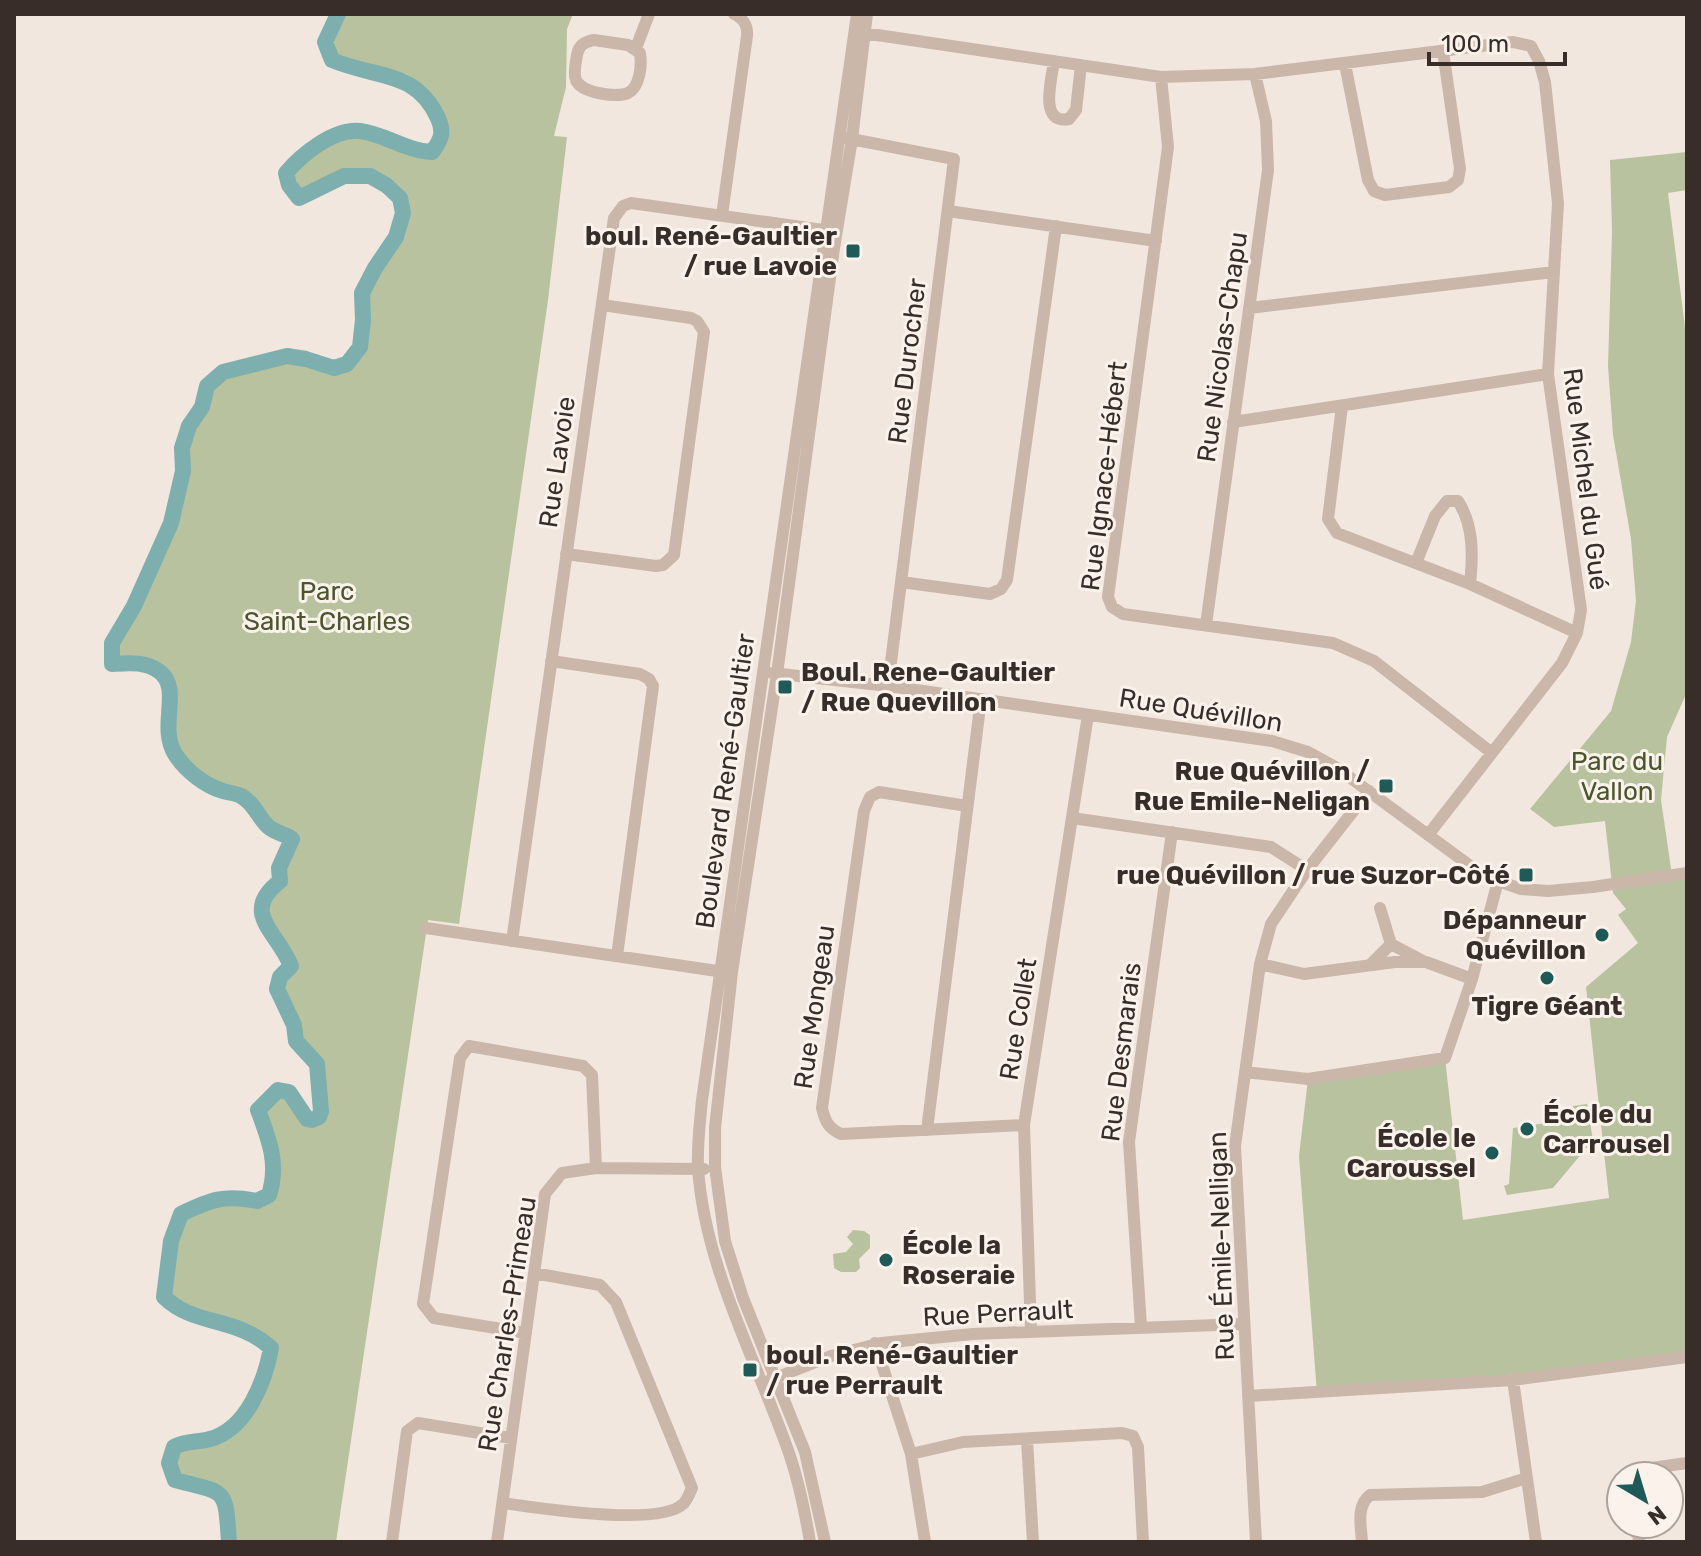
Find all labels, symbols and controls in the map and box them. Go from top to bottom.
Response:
scale bar [1429,16,1565,66]
text: 100 m [1441,30,1509,58]
place label: boul. René-Gaultier / rue Lavoie [585,221,837,282]
street label: Rue Nicolas-Chapu [1191,230,1254,464]
marker: boul. René-Gaultier / rue Lavoie [844,242,862,260]
street label: Rue Durocher [882,276,933,446]
street label: Rue Ignace-Hébert [1075,360,1134,593]
street label: Rue Michel du Gué [1557,366,1615,592]
street label: Rue Lavoie [533,395,582,530]
park label: Parc Saint-Charles [244,576,410,637]
street label: Boulevard René-Gaultier [689,632,762,930]
place label: Boul. Rene-Gaultier / Rue Quevillon [801,657,1055,718]
marker: Boul. Rene-Gaultier / Rue Quevillon [776,678,794,696]
street label: Rue Quévillon [1117,682,1285,739]
park label: Parc du Vallon [1571,746,1663,807]
place label: Rue Quévillon / Rue Emile-Neligan [1134,756,1370,817]
marker: Rue Quévillon / Rue Emile-Neligan [1377,777,1395,795]
place label: rue Quévillon / rue Suzor-Côté [1116,860,1510,891]
marker: rue Quévillon / rue Suzor-Côté [1517,866,1535,884]
place label: Dépanneur Quévillon [1443,905,1586,966]
street label: Rue Mongeau [788,923,841,1091]
marker: Dépanneur Quévillon [1593,926,1611,944]
street label: Rue Collet [994,956,1043,1082]
street label: Rue Desmarais [1095,961,1148,1143]
marker: Tigre Géant [1538,969,1556,987]
place label: Tigre Géant [1472,991,1622,1022]
place label: École du Carrousel [1543,1099,1670,1160]
marker: École du Carrousel [1518,1120,1536,1138]
place label: École le Caroussel [1347,1123,1476,1184]
street label: Rue Émile-Nelligan [1202,1131,1241,1361]
marker: École le Caroussel [1483,1144,1501,1162]
street label: Rue Charles-Primeau [472,1194,543,1454]
place label: École la Roseraie [902,1230,1015,1291]
marker: École la Roseraie [877,1251,895,1269]
street label: Rue Perrault [922,1294,1074,1333]
place label: boul. René-Gaultier / rue Perrault [766,1340,1018,1401]
marker: boul. René-Gaultier / rue Perrault [741,1361,759,1379]
north arrow [1605,1460,1685,1540]
text: N [1642,1500,1672,1531]

